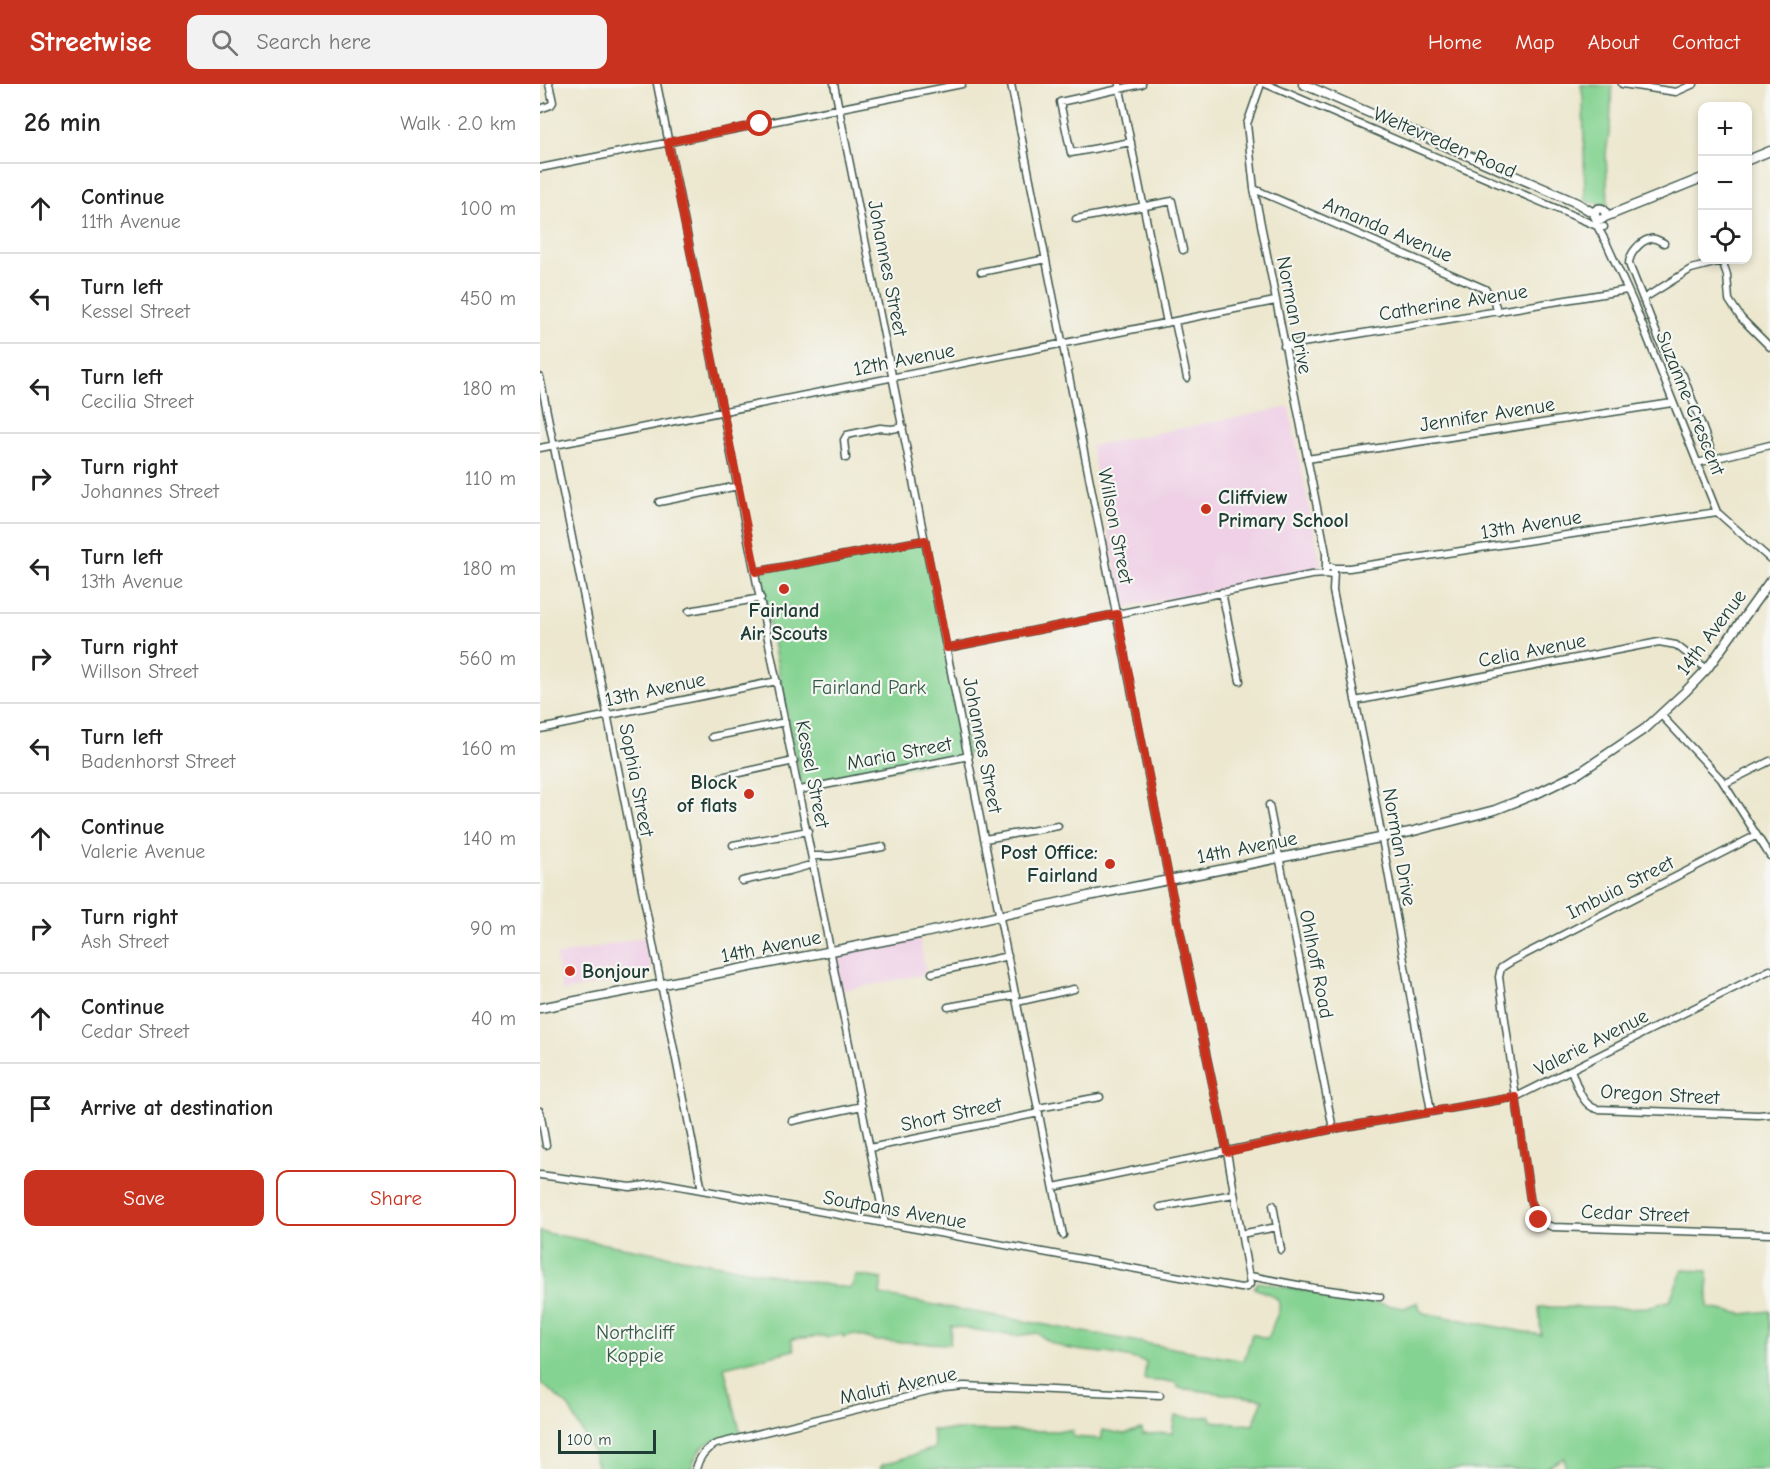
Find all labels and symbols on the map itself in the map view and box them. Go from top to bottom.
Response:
street label: Weltevreden Road [1370,102,1520,183]
route start [746,110,772,136]
street label: Amanda Avenue [1320,192,1456,267]
street label: Johannes Street [863,198,912,339]
street label: Norman Drive [1272,254,1317,376]
street label: Catherine Avenue [1377,279,1529,326]
street label: Suzanne Crescent [1651,328,1730,480]
street label: 12th Avenue [852,338,957,381]
street label: Jennifer Avenue [1418,392,1556,437]
street label: Willson Street [1093,466,1138,587]
place label: Cliffview Primary School [1218,486,1349,532]
marker: Cliffview Primary School [1199,502,1213,516]
street label: 13th Avenue [1479,505,1583,544]
marker: Fairland Air Scouts [777,582,791,596]
street label: 14th Avenue [1672,585,1751,680]
place label: Fairland Air Scouts [740,599,828,645]
street label: Celia Avenue [1476,629,1588,672]
street label: 13th Avenue [603,668,707,711]
street label: Johannes Street [958,675,1007,816]
park label: Fairland Park [812,676,927,699]
street label: Kessel Street [791,718,834,831]
street label: Sophia Street [614,722,659,840]
street label: Maria Street [845,732,955,775]
place label: Block of flats [677,771,737,817]
street label: Norman Drive [1378,786,1421,908]
marker: Block of flats [742,787,756,801]
street label: 14th Avenue [1195,827,1299,868]
place label: Post Office: Fairland [1001,841,1098,887]
street label: Imbuia Street [1563,850,1679,924]
marker: Post Office: Fairland [1103,857,1117,871]
street label: Ohlhoff Road [1295,908,1338,1020]
street label: 14th Avenue [719,926,823,967]
place label: Bonjour [582,960,649,983]
marker: Bonjour [563,964,577,978]
street label: Valerie Avenue [1531,1004,1652,1081]
street label: Oregon Street [1600,1080,1721,1109]
street label: Short Street [898,1092,1005,1136]
street label: Soutpans Avenue [821,1186,969,1233]
street label: Cedar Street [1581,1200,1691,1227]
route end [1525,1206,1551,1232]
park label: Northcliff Koppie [596,1321,675,1367]
street label: Maluti Avenue [837,1362,959,1409]
scale bar [558,1427,656,1454]

